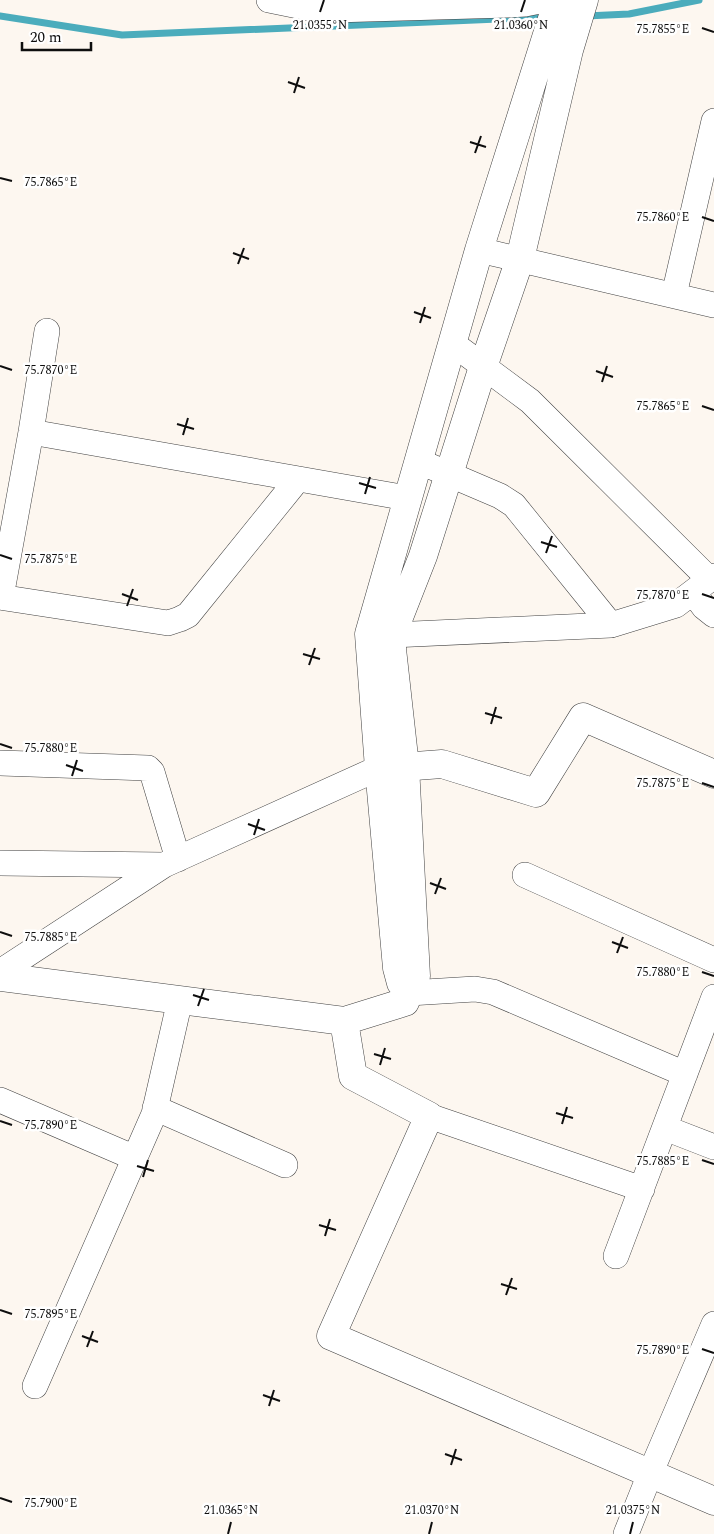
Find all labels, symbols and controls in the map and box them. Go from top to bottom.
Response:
text: 21.0355°N [293,16,347,35]
text: 21.0360°N [494,16,548,35]
scale bar [22,20,91,52]
text: 75.7855°E [637,20,689,39]
text: 20 m [30,26,62,49]
text: 75.7865°E [25,173,77,192]
text: 75.7860°E [637,208,689,227]
text: 75.7870°E [25,361,77,380]
text: 75.7865°E [637,397,689,416]
text: 75.7875°E [25,550,77,569]
text: 75.7870°E [637,586,689,605]
text: 75.7880°E [25,739,77,758]
text: 75.7875°E [637,774,689,793]
text: 75.7885°E [25,928,77,947]
text: 75.7880°E [637,963,689,982]
text: 75.7890°E [25,1116,77,1135]
text: 75.7885°E [637,1152,689,1171]
text: 75.7895°E [25,1305,77,1324]
text: 75.7890°E [637,1341,689,1360]
text: 75.7900°E [25,1494,77,1513]
text: 21.0365°N [204,1501,258,1520]
text: 21.0370°N [405,1501,459,1520]
text: 21.0375°N [606,1501,660,1520]

